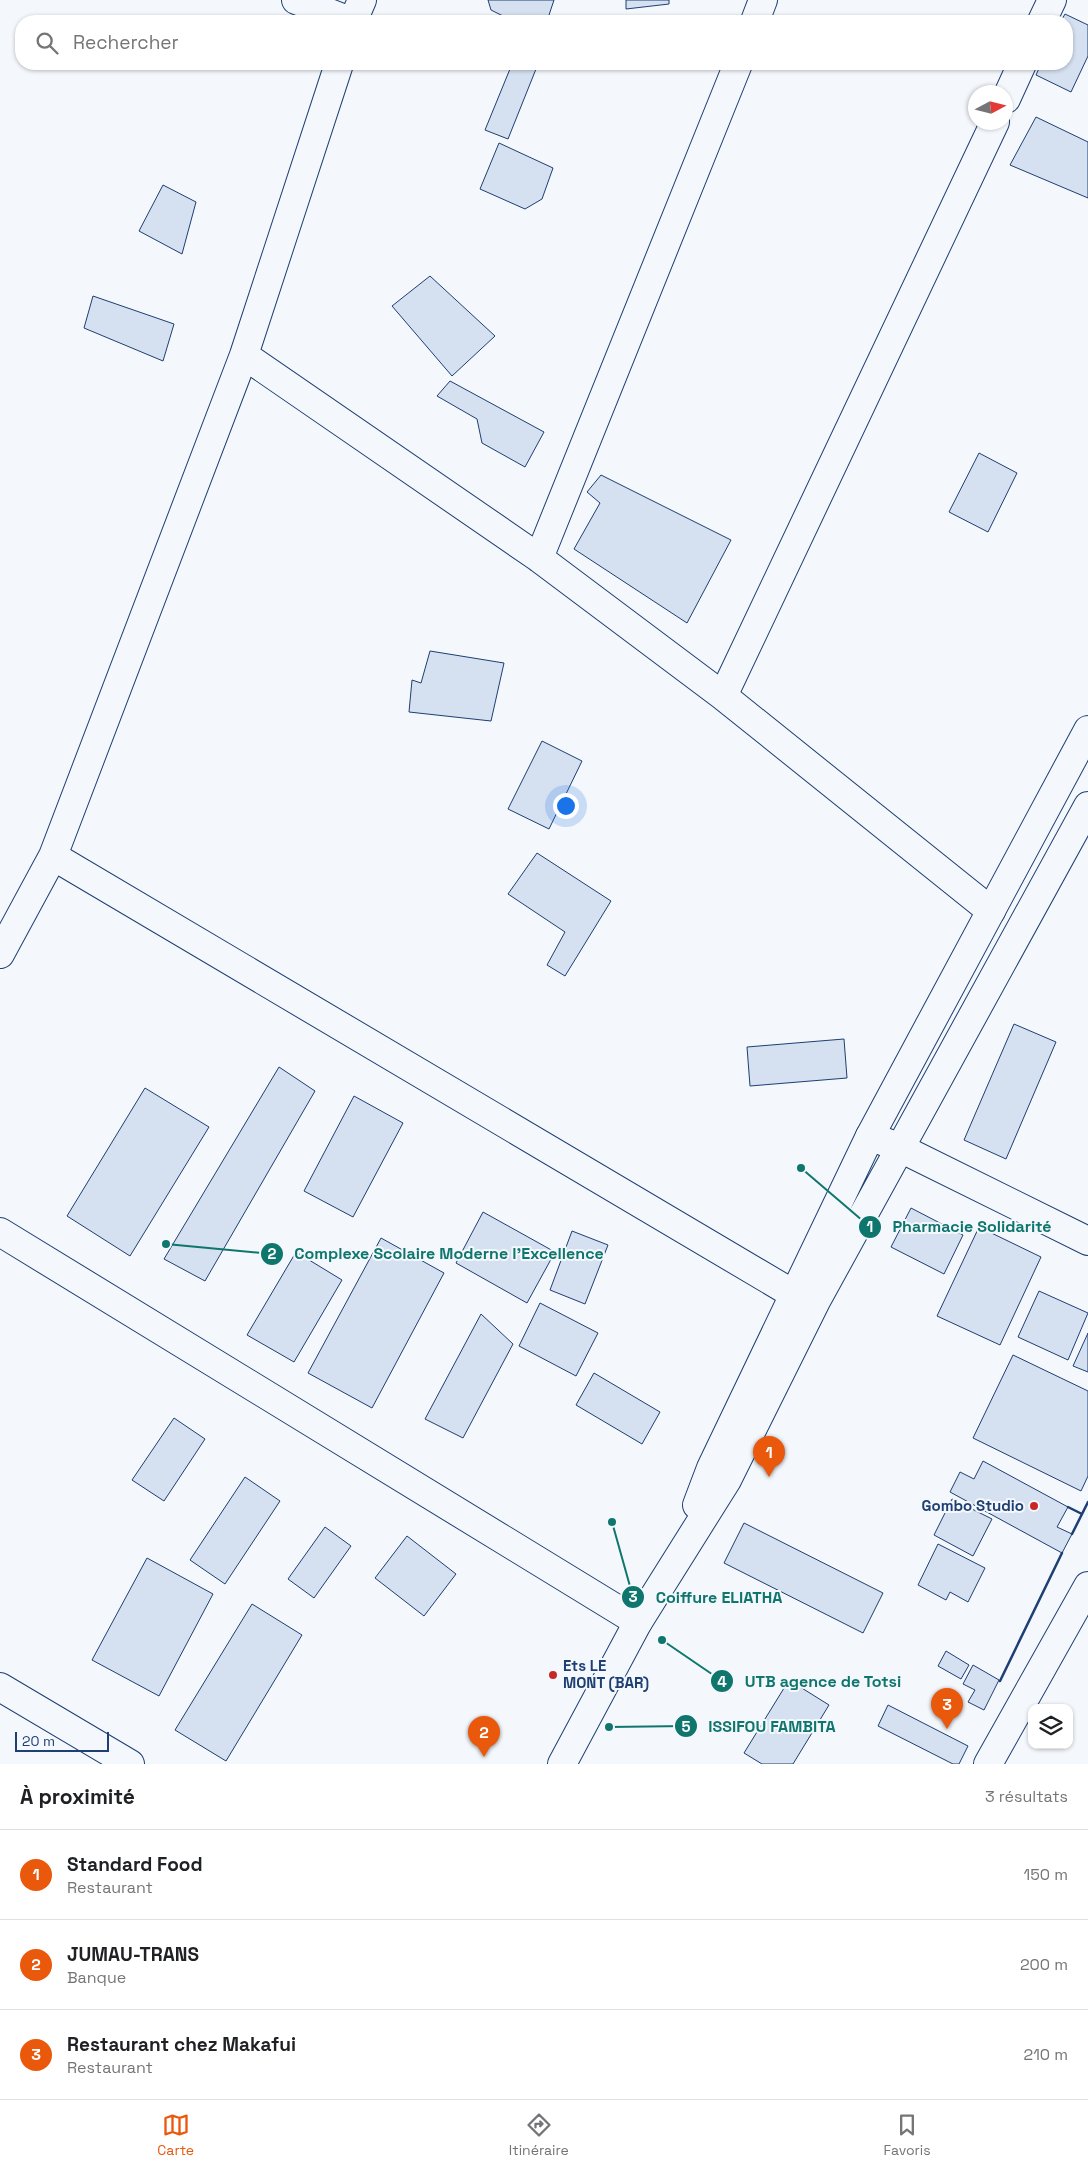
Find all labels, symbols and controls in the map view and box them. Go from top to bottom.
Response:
search box [15,15,1073,70]
icon: search [33,29,61,57]
text: Rechercher [73,30,179,55]
north arrow [968,85,1013,130]
your location [553,793,579,819]
callout: Pharmacie Solidarité [858,1211,1062,1242]
text: Pharmacie Solidarité [892,1216,1052,1237]
text: 1 [867,1217,873,1236]
callout: Complexe Scolaire Moderne l'Excellence [259,1238,614,1269]
text: Complexe Scolaire Moderne l'Excellence [294,1243,604,1264]
text: 2 [268,1244,277,1263]
pin: 1 [753,1436,785,1477]
place label: Gombo Studio [922,1496,1024,1515]
marker: Gombo Studio [1028,1500,1040,1512]
callout: Coiffure ELIATHA [620,1582,792,1613]
text: 3 [628,1587,638,1606]
text: Coiffure ELIATHA [656,1587,782,1608]
place label: Ets LE MONT (BAR) [563,1656,649,1692]
callout: UTB agence de Totsi [710,1666,912,1697]
marker: Ets LE MONT (BAR) [547,1669,559,1681]
text: UTB agence de Totsi [745,1671,901,1692]
text: 4 [717,1672,727,1691]
pin: 3 [931,1688,963,1729]
map controls [1028,1704,1073,1749]
button: layers [1028,1704,1073,1749]
callout: ISSIFOU FAMBITA [673,1711,846,1742]
pin: 2 [468,1716,500,1757]
text: ISSIFOU FAMBITA [708,1716,836,1737]
text: 5 [681,1717,691,1736]
scale bar [15,1729,109,1752]
text: 20 m [22,1732,55,1750]
text: À proximité [20,1783,135,1810]
text: 3 résultats [985,1786,1068,1807]
text: Standard Food [67,1852,203,1877]
text: 1 [32,1864,40,1885]
text: 150 m [1024,1864,1068,1885]
text: Restaurant [67,1877,153,1898]
text: JUMAU-TRANS [67,1942,199,1967]
text: 2 [31,1954,41,1975]
text: 200 m [1020,1954,1068,1975]
text: Banque [67,1967,126,1988]
text: Restaurant chez Makafui [67,2032,296,2057]
text: 3 [31,2044,41,2065]
text: 210 m [1024,2044,1068,2065]
text: Restaurant [67,2057,153,2078]
tab: Carte [157,2111,194,2159]
tab: Itinéraire [509,2111,569,2159]
tab: Favoris [884,2111,931,2159]

